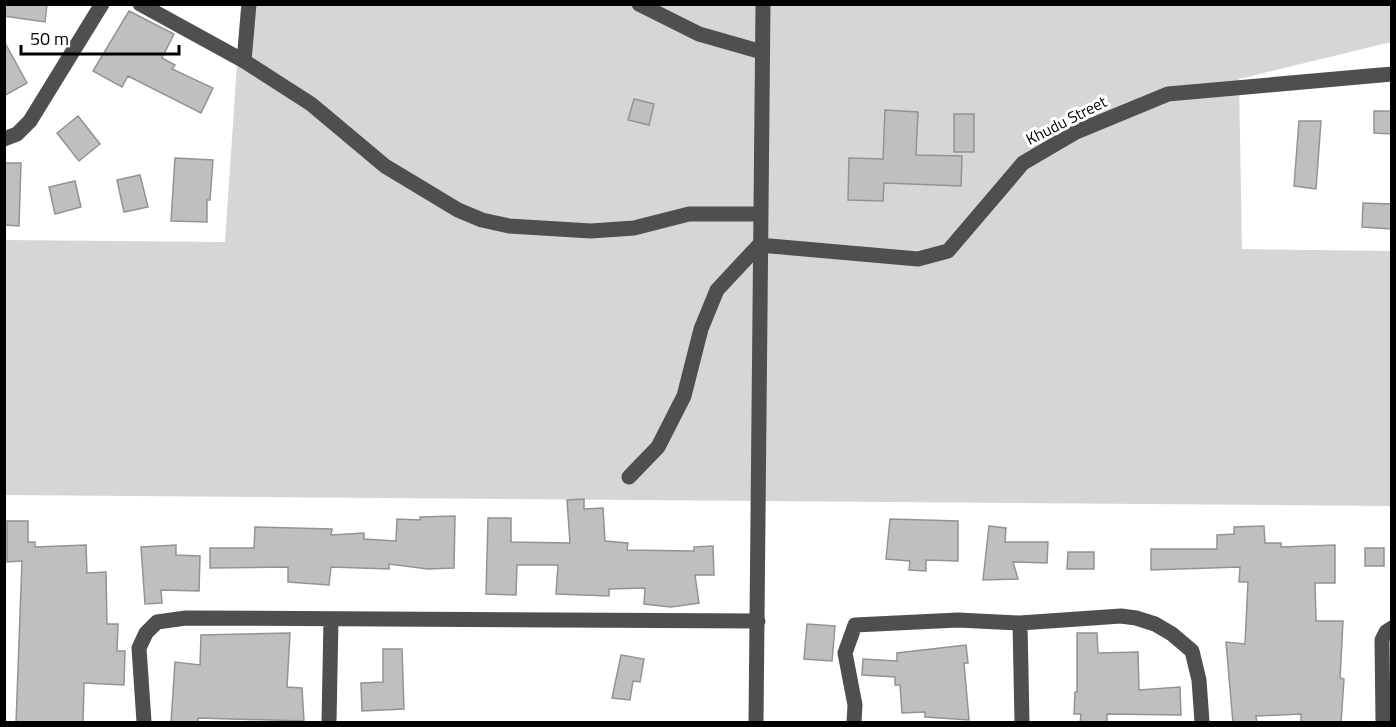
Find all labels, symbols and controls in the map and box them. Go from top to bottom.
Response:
scale bar [21,18,178,56]
text: 50 m [30,25,69,52]
street label: Khudu Street [1021,89,1111,151]

